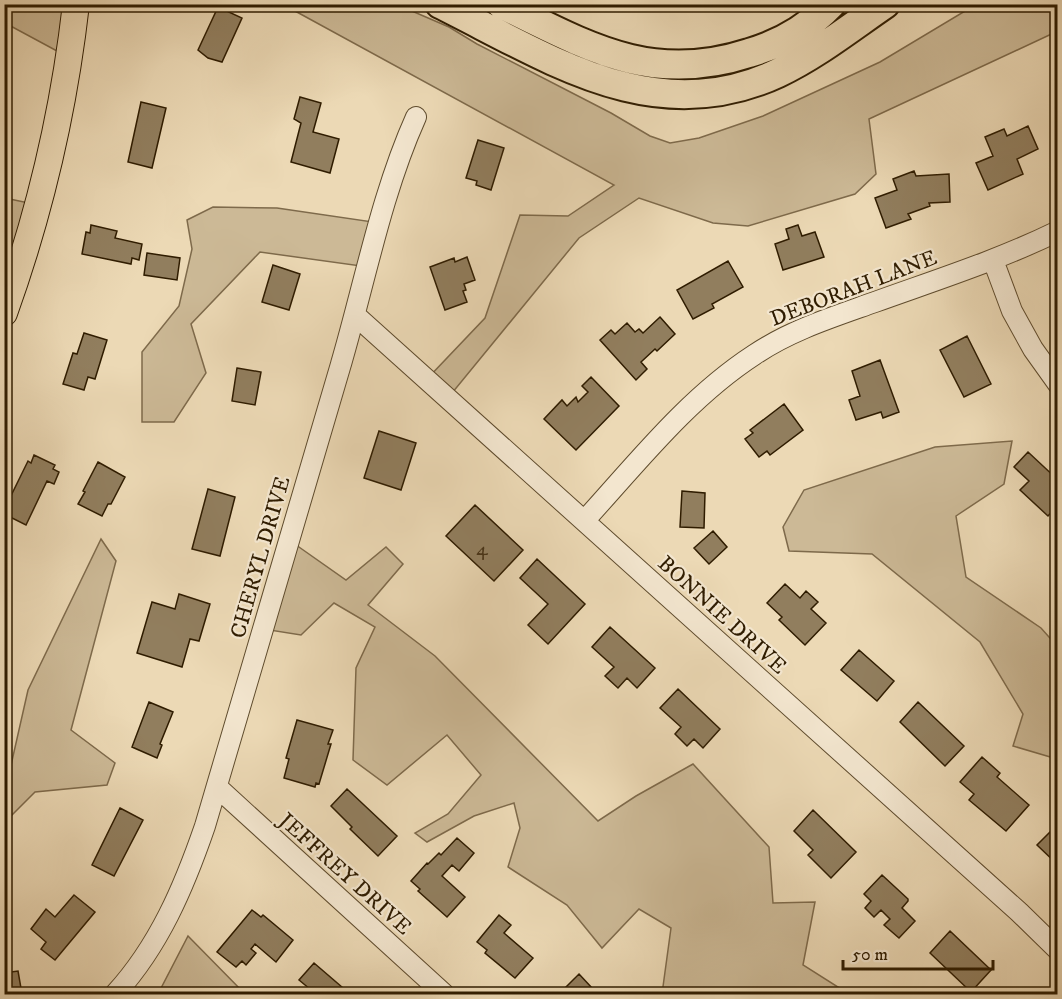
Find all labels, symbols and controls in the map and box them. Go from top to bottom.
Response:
street label: DEBORAH LANE [766,244,941,333]
street label: CHERYL DRIVE [224,473,296,641]
house number: 4 [476,537,488,562]
street label: BONNIE DRIVE [652,550,792,680]
street label: JEFFREY DRIVE [271,806,417,941]
scale bar [843,933,993,971]
text: 50 m [852,944,888,966]

